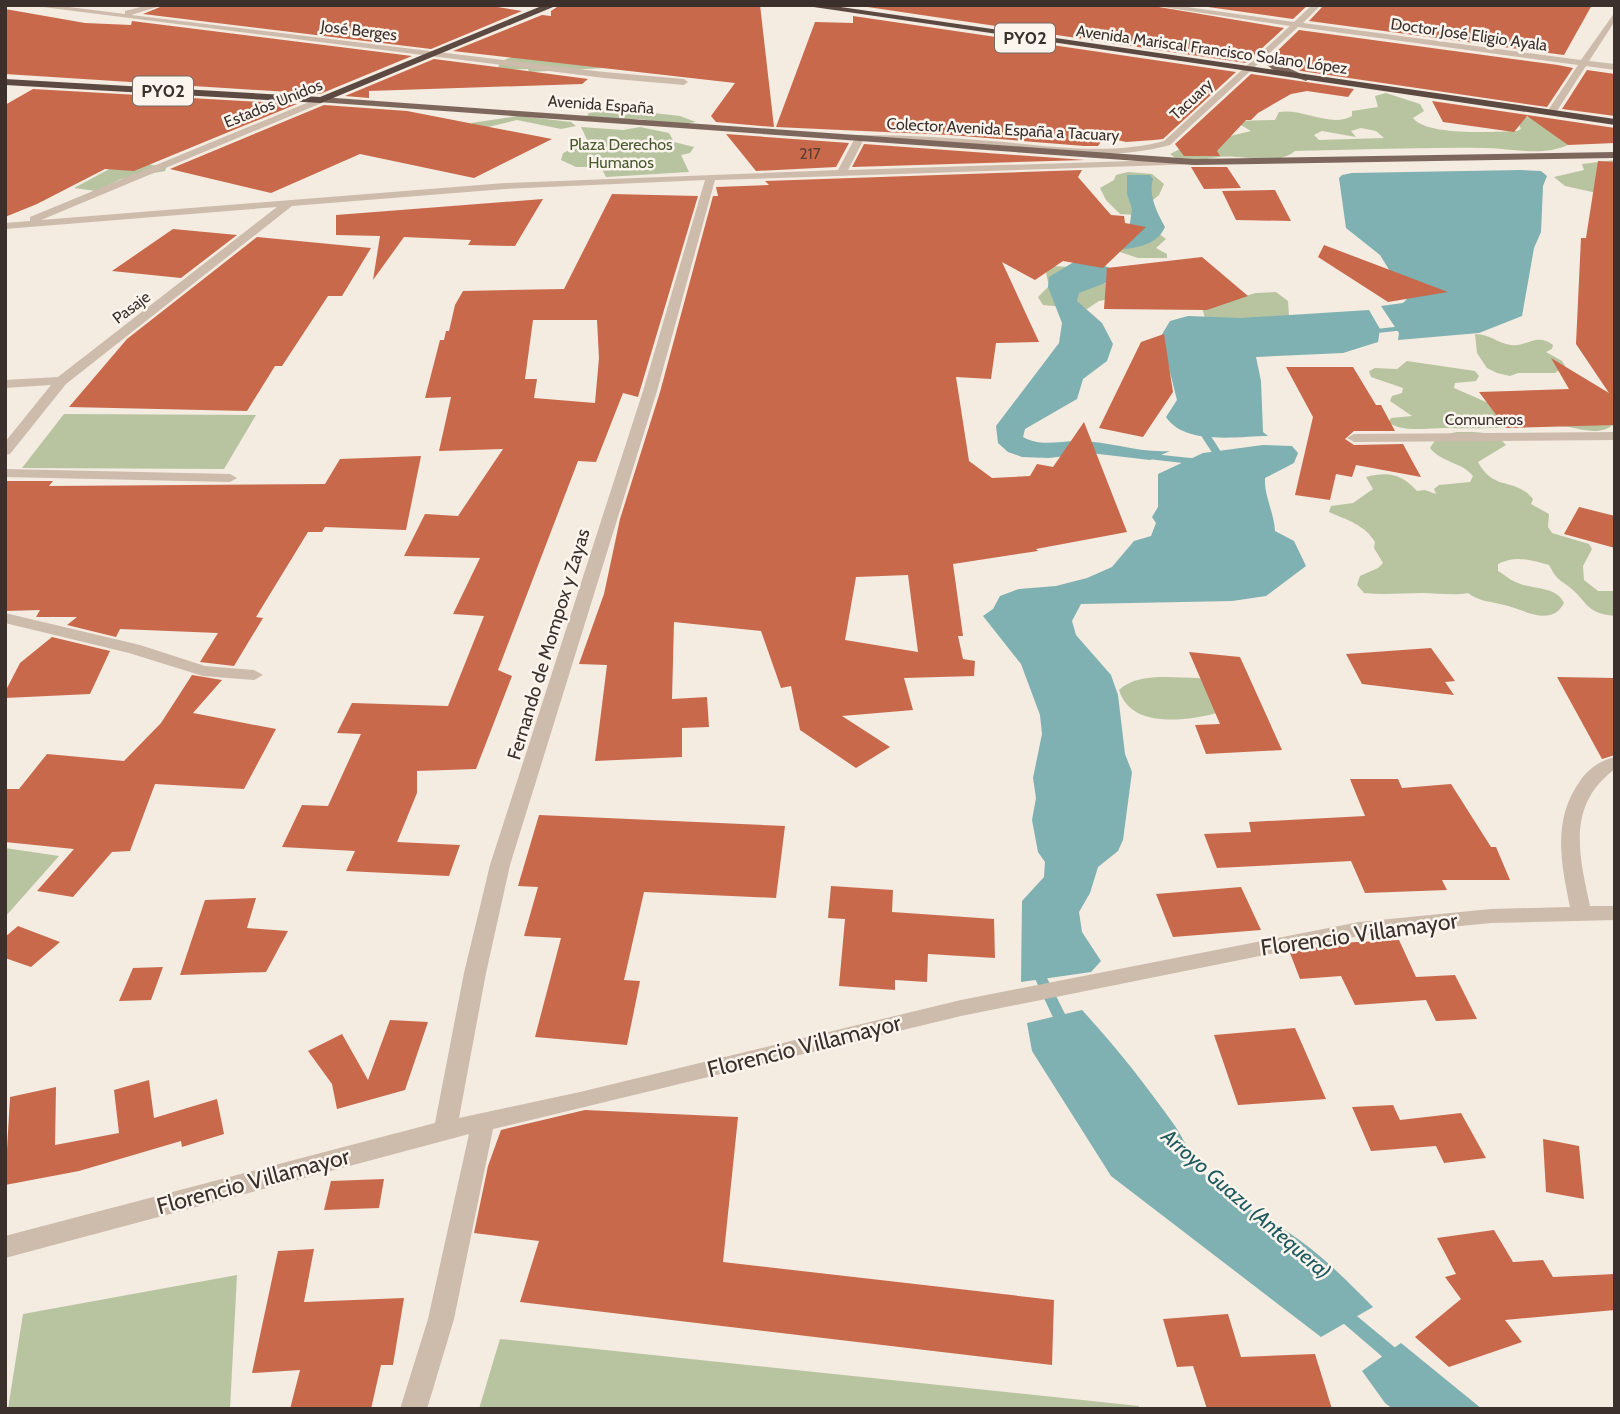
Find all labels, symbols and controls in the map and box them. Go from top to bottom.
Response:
street label: Doctor José Eligio Ayala [1389,14,1549,55]
street label: José Berges [319,16,398,45]
street label: Avenida Mariscal Francisco Solano López [1075,21,1349,78]
road number: PY02 [995,24,1055,52]
street label: Estados Unidos [221,75,325,132]
street label: Tacuary [1166,75,1217,124]
road number: PY02 [133,76,193,106]
street label: Avenida España [547,91,655,118]
street label: Colector Avenida España a Tacuary [886,114,1120,145]
park label: Plaza Derechos Humanos [569,135,673,172]
house number: 217 [799,144,821,163]
street label: Pasaje [109,287,154,328]
street label: Comuneros [1445,410,1523,429]
street label: Fernando de Mompox y Zayas [502,526,595,763]
street label: Florencio Villamayor [1259,906,1460,962]
street label: Florencio Villamayor [704,1008,904,1084]
water label: Arroyo Guazu (Antequera) [1156,1123,1336,1284]
street label: Florencio Villamayor [153,1142,353,1220]

